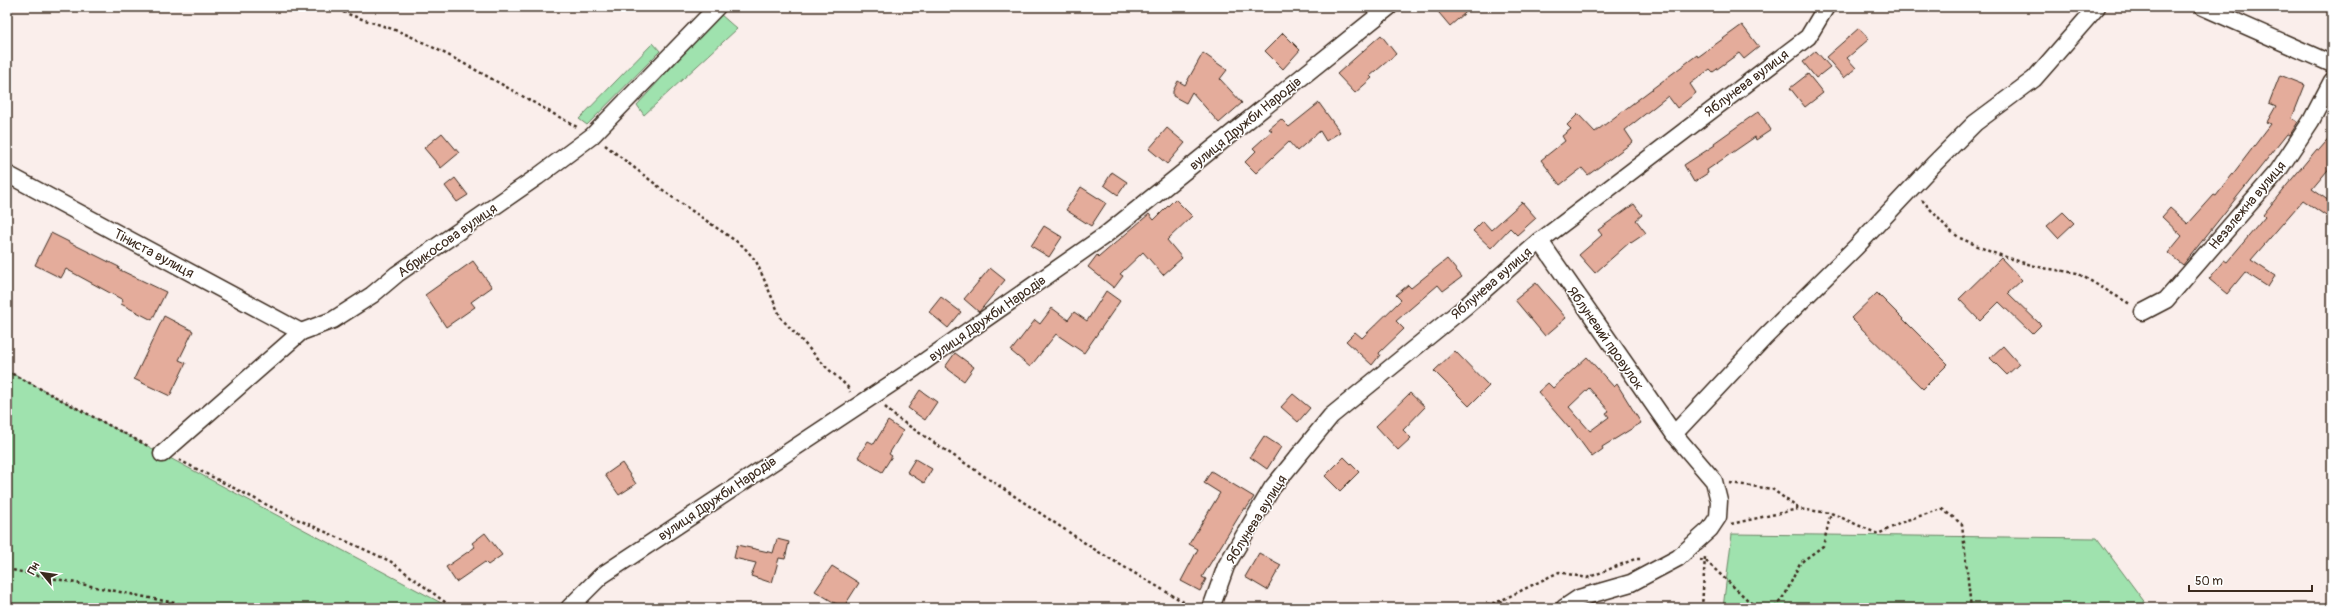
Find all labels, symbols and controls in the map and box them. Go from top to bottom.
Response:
street label: Яблунева вулиця [1701,46,1792,121]
street label: вулиця Дружби Народів [1186,73,1305,174]
street label: Незалежна вулиця [2205,157,2289,253]
street label: Абрикосова вулиця [394,200,500,281]
street label: Тіниста вулиця [111,225,197,282]
street label: Яблунева вулиця [1447,244,1535,323]
street label: вулиця Дружби Народів [925,271,1049,365]
street label: Яблуневий провулок [1564,283,1648,393]
street label: вулиця Дружби Народів [655,452,780,544]
street label: Яблунева вулиця [1222,472,1291,567]
north arrow [22,553,62,593]
text: Пн [25,560,43,577]
scale bar [2189,567,2312,593]
text: 50 m [2195,574,2223,589]

